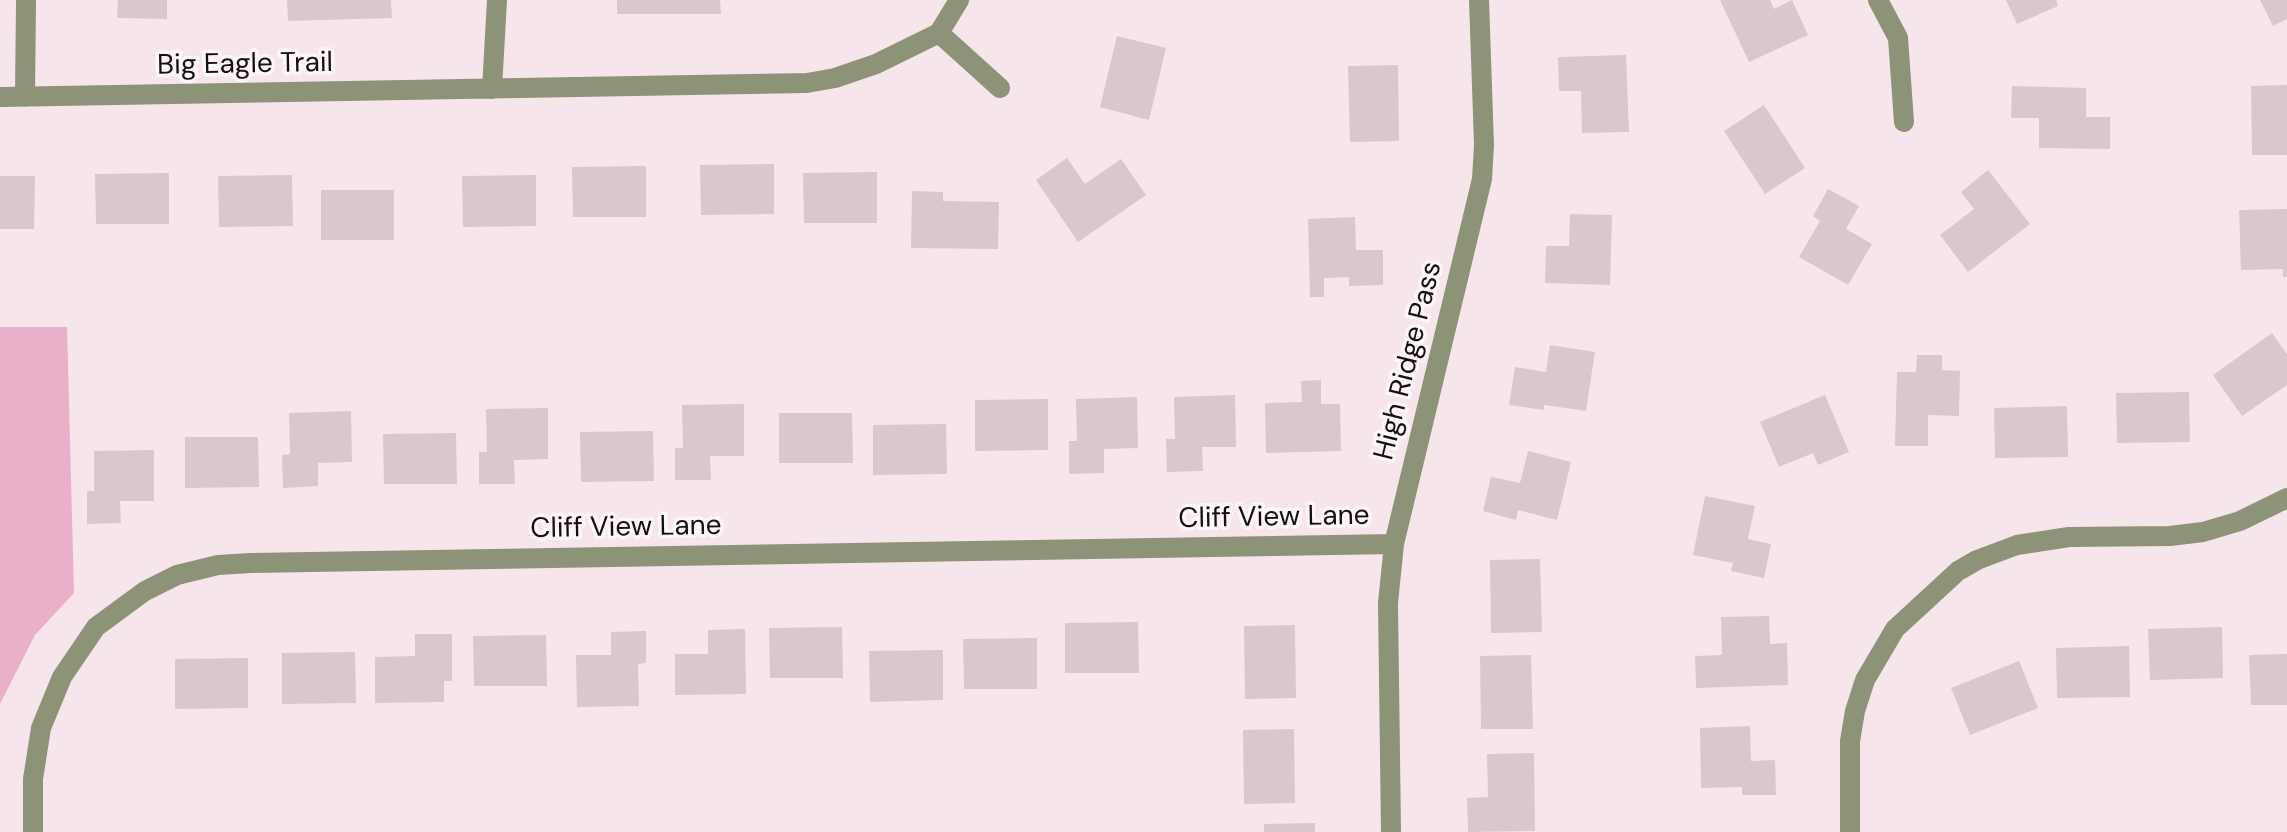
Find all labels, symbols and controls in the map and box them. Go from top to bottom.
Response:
street label: Big Eagle Trail [157,47,333,83]
street label: High Ridge Pass [1368,258,1450,464]
street label: Cliff View Lane [1178,500,1370,536]
street label: Cliff View Lane [530,510,722,546]

